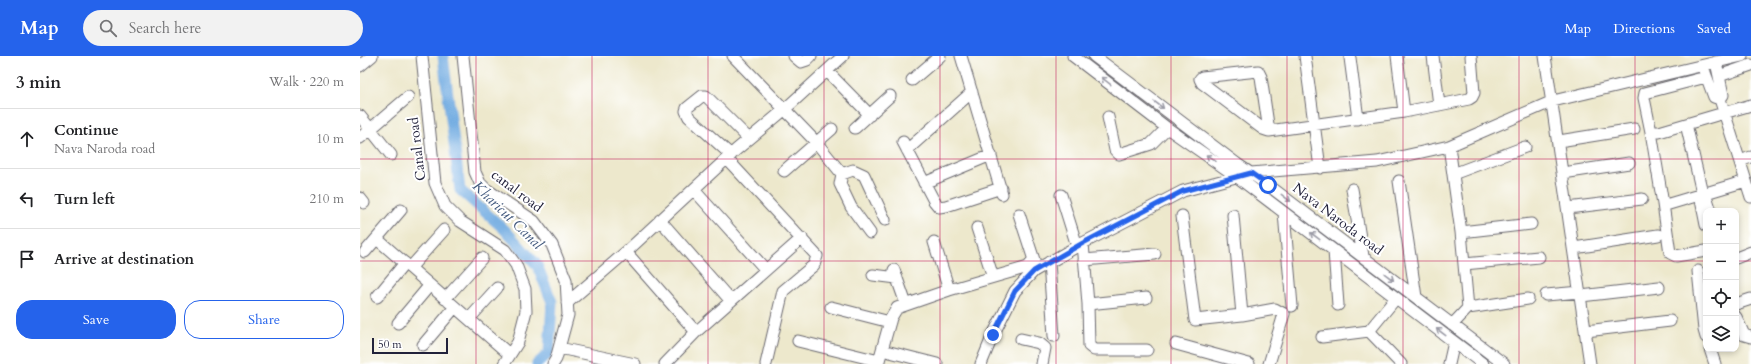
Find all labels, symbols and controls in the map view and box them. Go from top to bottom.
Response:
search box [83,10,363,46]
text: Map [20,15,59,41]
icon: search [97,17,119,39]
text: Search here [129,18,201,38]
text: Map [1565,19,1591,38]
text: Directions [1613,19,1675,38]
text: Saved [1697,19,1731,38]
text: 3 min [16,71,61,94]
text: Walk · 220 m [269,73,344,91]
one-way arrow [1100,77,1111,86]
one-way arrow [1153,101,1164,109]
street label: Canal road [404,115,430,182]
text: Continue [54,120,119,140]
icon: ahead [16,128,38,150]
text: 10 m [316,130,344,148]
text: Nava Naroda road [54,140,155,158]
one-way arrow [1205,154,1216,162]
street label: canal road [487,165,547,217]
water label: Kharicut Canal [468,176,548,254]
route start [1259,176,1277,194]
street label: Nava Naroda road [1289,179,1388,260]
icon: left [16,188,38,210]
text: Turn left [54,189,115,209]
text: 210 m [310,190,344,208]
one-way arrow [1280,194,1291,202]
map controls [1703,208,1739,352]
button: + [1703,208,1739,244]
one-way arrow [1309,232,1320,240]
button: − [1703,244,1739,280]
icon: arrive [16,248,38,270]
text: Arrive at destination [54,249,194,269]
one-way arrow [1384,273,1395,281]
button: locate [1703,280,1739,316]
button: Save [16,300,176,339]
button: Share [184,300,344,339]
button: layers [1703,316,1739,352]
route end [984,326,1002,344]
one-way arrow [1435,328,1446,336]
scale bar [372,336,448,355]
text: 50 m [378,337,402,352]

